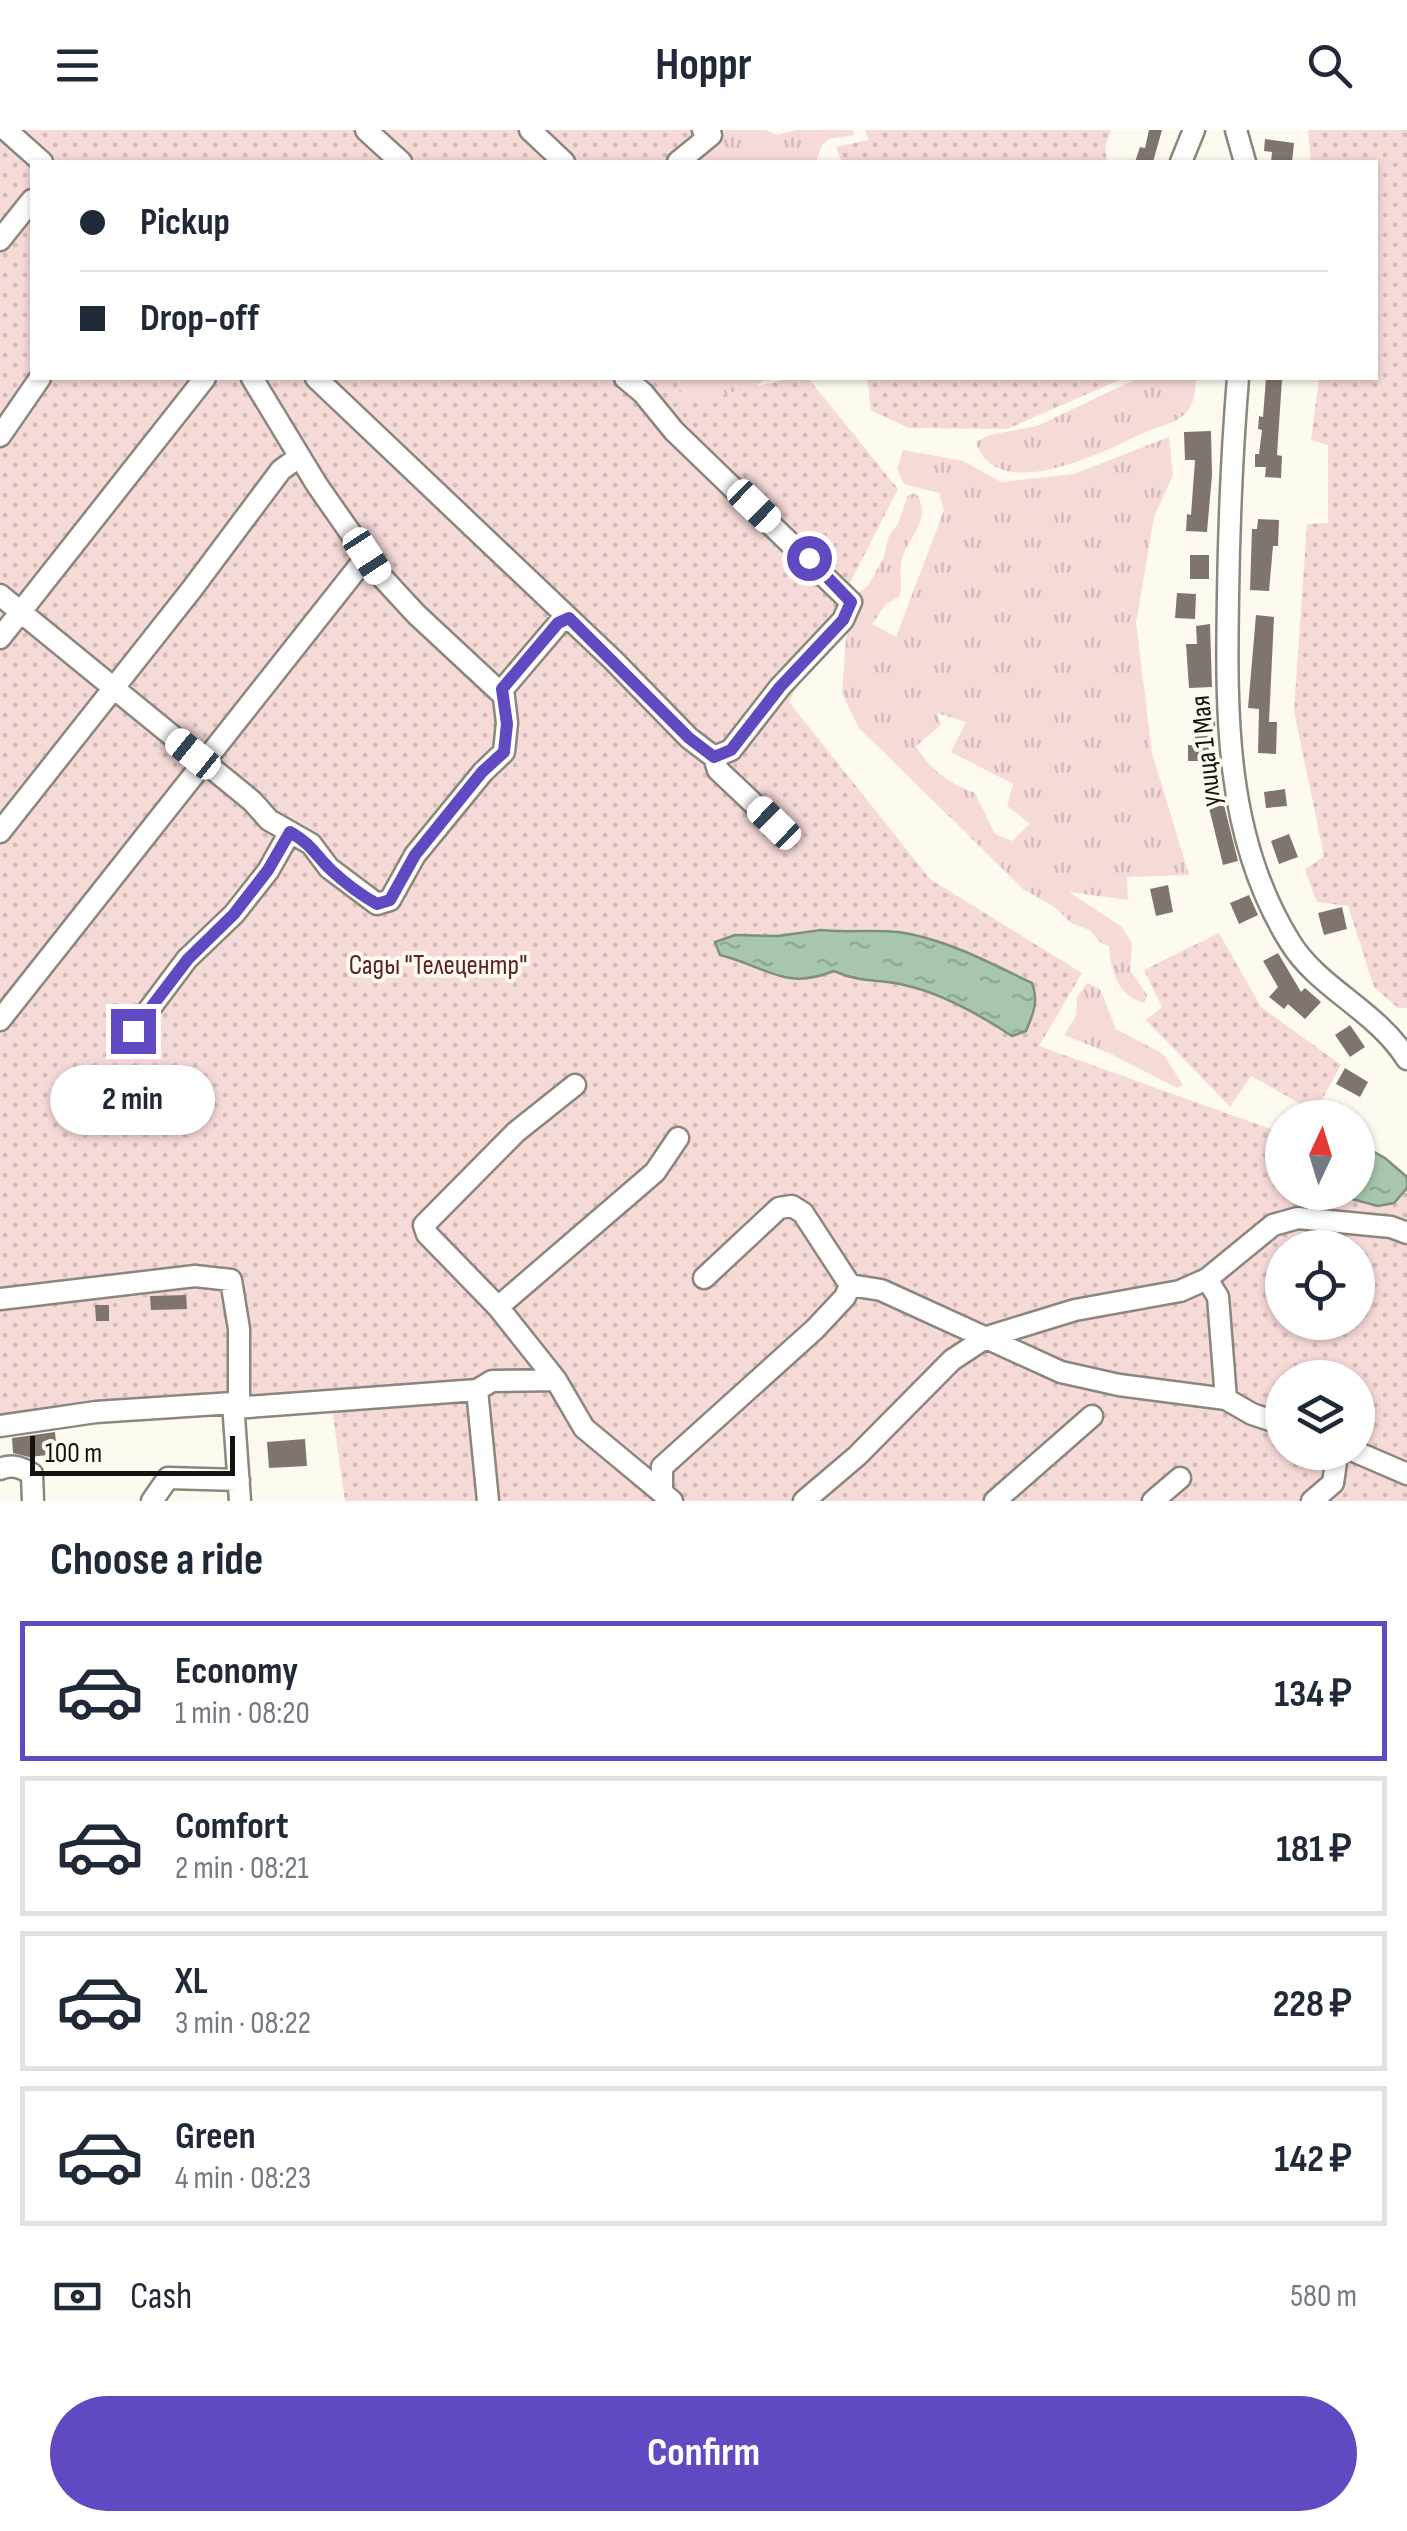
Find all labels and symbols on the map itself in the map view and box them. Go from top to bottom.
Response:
car [722,474,786,538]
car [338,523,396,589]
route start [787,536,832,581]
street label: улица 1 Мая [1184,694,1228,808]
car [160,723,226,785]
car [742,791,806,855]
park label: Сады "Телецентр" [349,949,527,982]
route end [111,1009,156,1054]
callout: 2 min [51,1066,216,1136]
north arrow [1265,1100,1375,1210]
scale bar [30,1431,235,1476]

